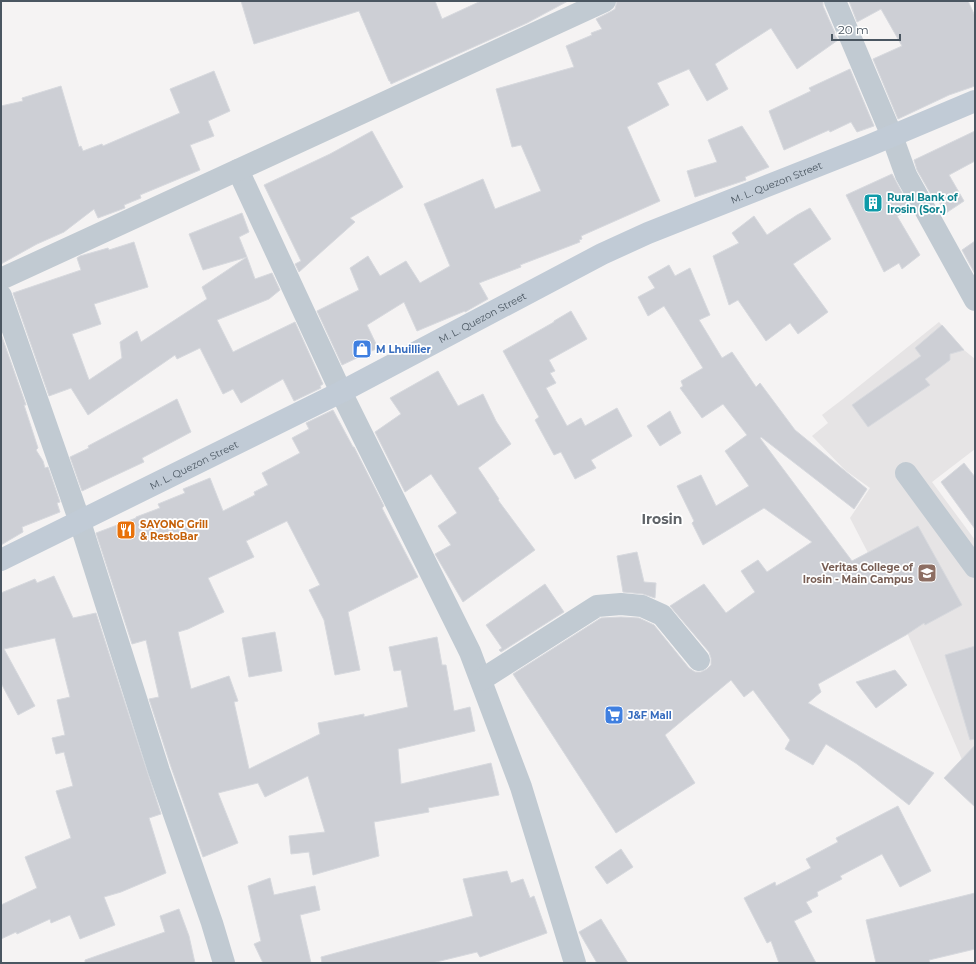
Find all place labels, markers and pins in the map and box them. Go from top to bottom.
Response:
place label: Rural Bank of Irosin (Sor.) [887,191,959,216]
building icon: Rural Bank of Irosin (Sor.) [862,192,884,214]
shop icon: M Lhuillier [351,338,373,360]
place label: M Lhuillier [376,343,432,356]
place label: SAYONG Grill & RestoBar [140,518,208,543]
restaurant icon: SAYONG Grill & RestoBar [115,519,137,541]
place label: Veritas College of Irosin - Main Campus [803,561,914,586]
school or university icon: Veritas College of Irosin - Main Campus [916,562,938,584]
supermarket icon: J&F Mall [603,704,625,726]
place label: J&F Mall [627,709,672,722]

